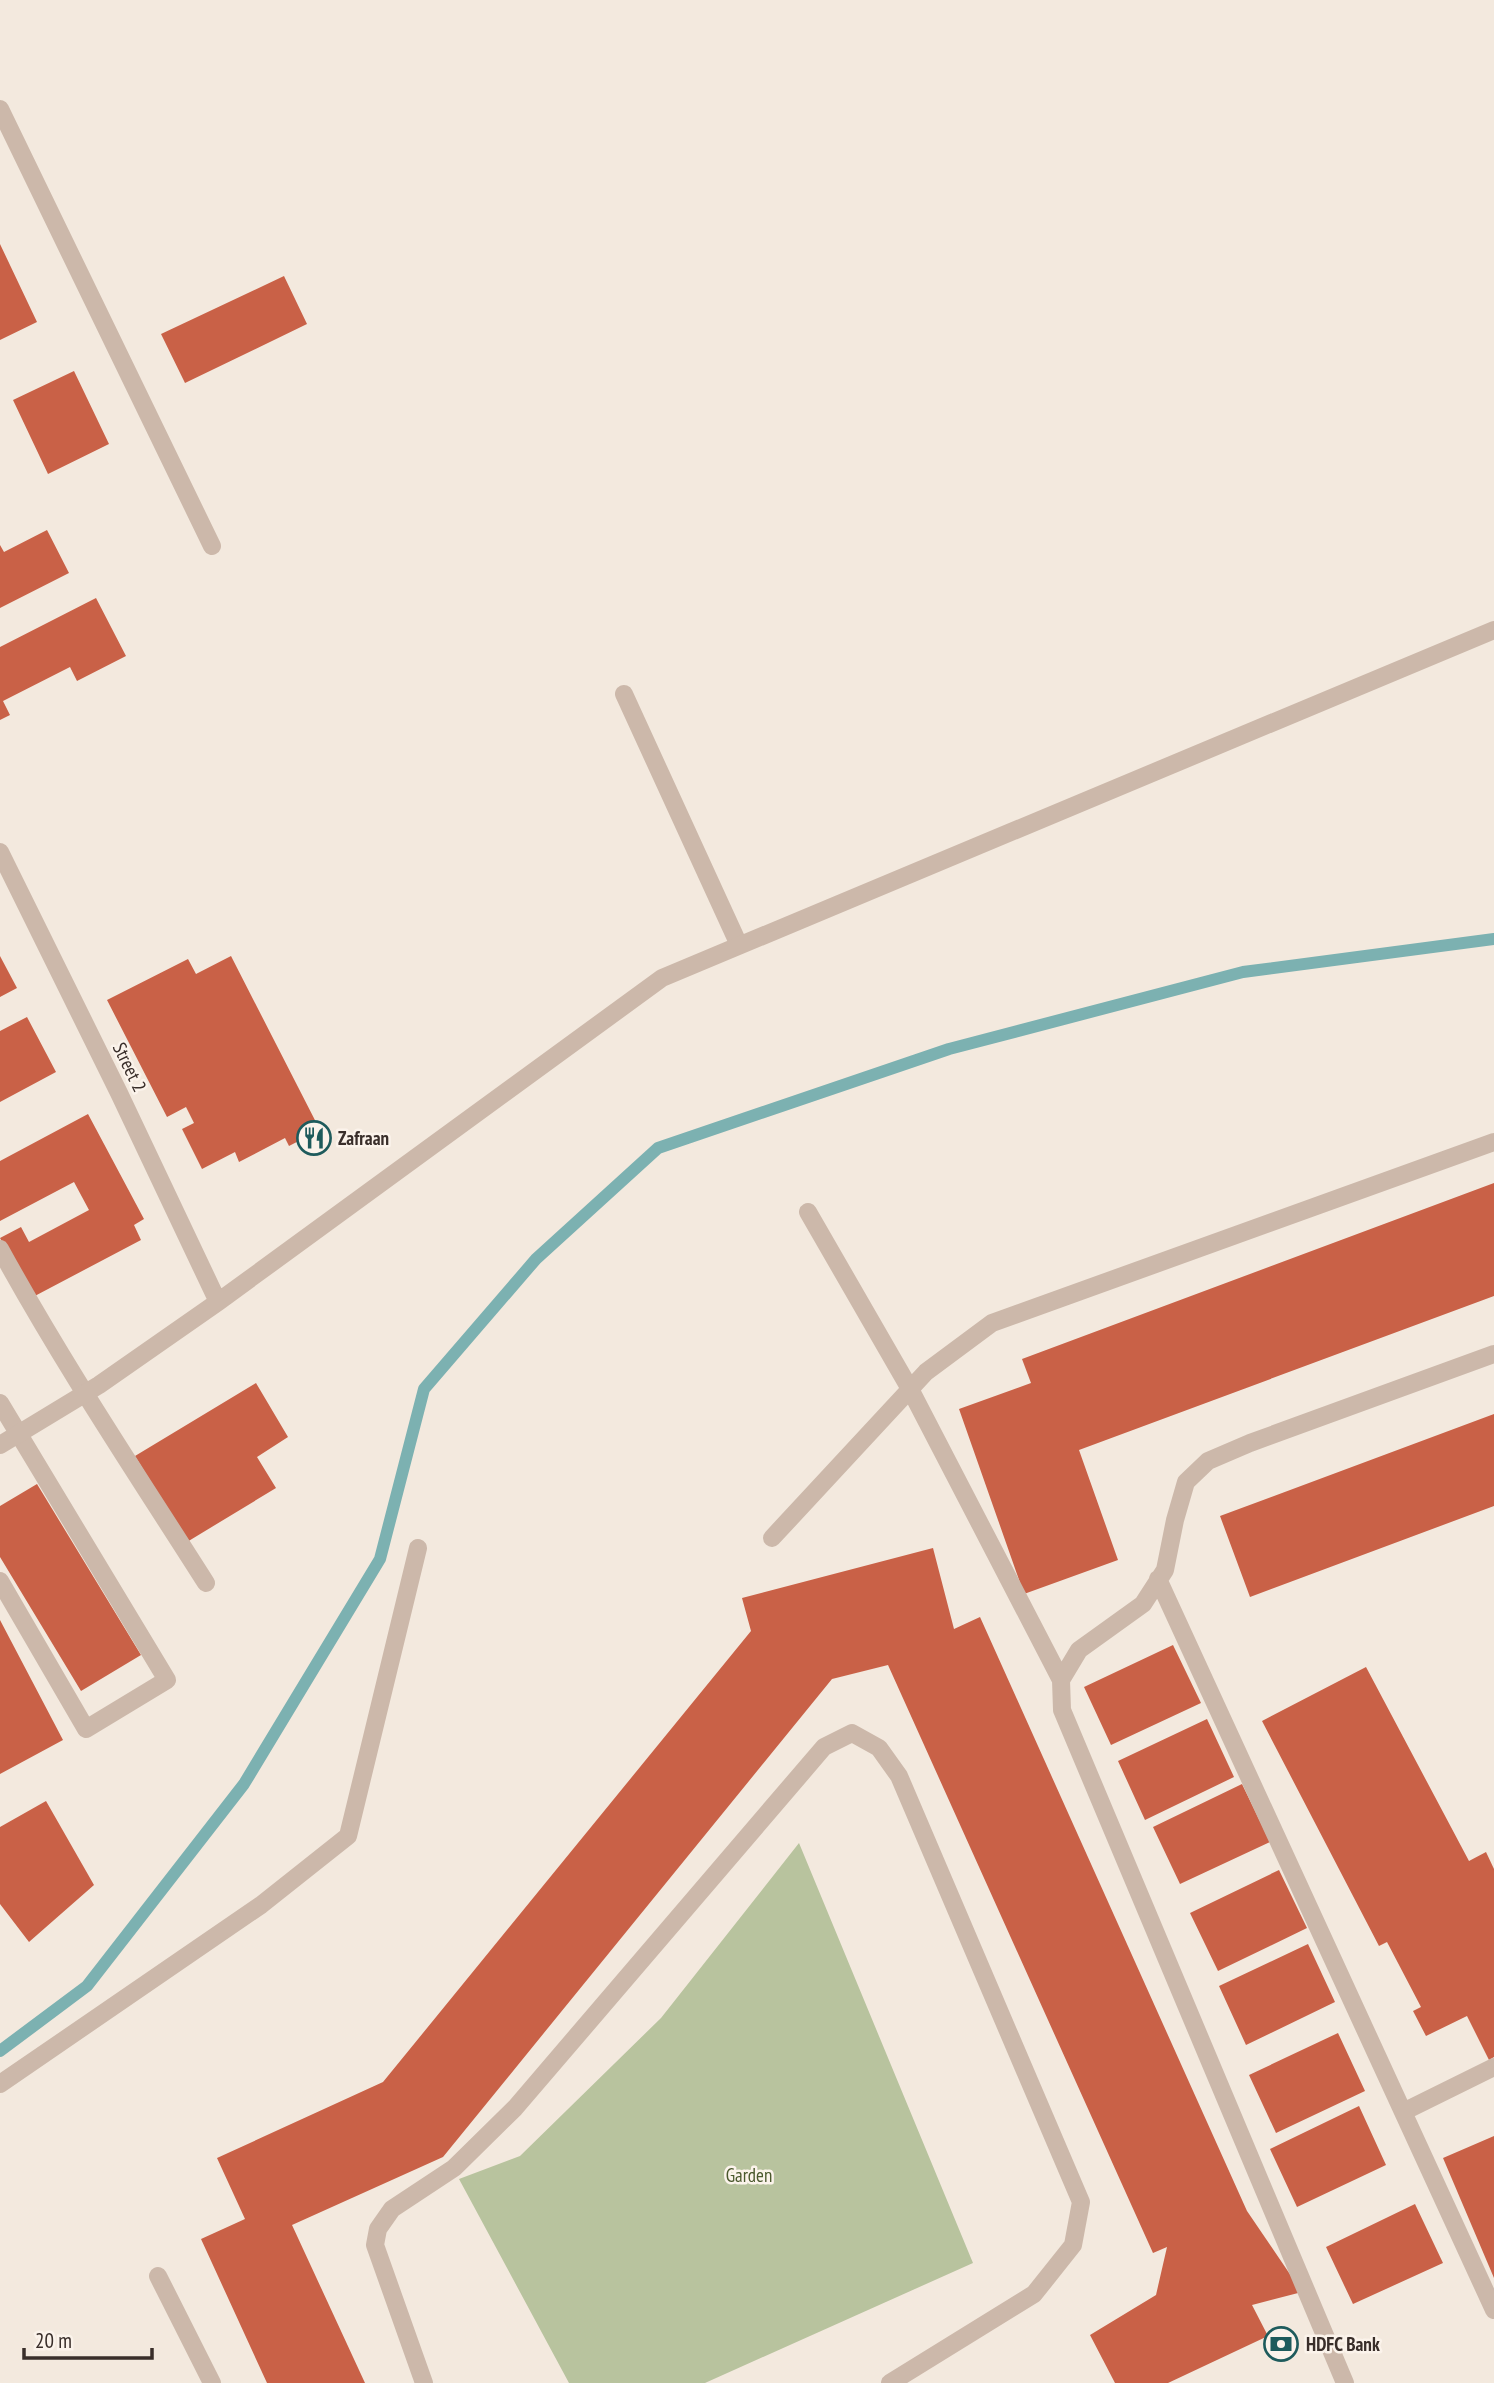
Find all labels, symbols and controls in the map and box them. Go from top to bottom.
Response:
street label: Street 2 [108,1038,152,1096]
restaurant icon: Zafraan [295,1119,333,1157]
place label: Zafraan [338,1126,389,1150]
park label: Garden [726,2163,772,2187]
scale bar [24,2316,152,2360]
bank icon: HDFC Bank [1262,2325,1300,2363]
text: 20 m [35,2327,72,2354]
place label: HDFC Bank [1306,2332,1380,2356]

